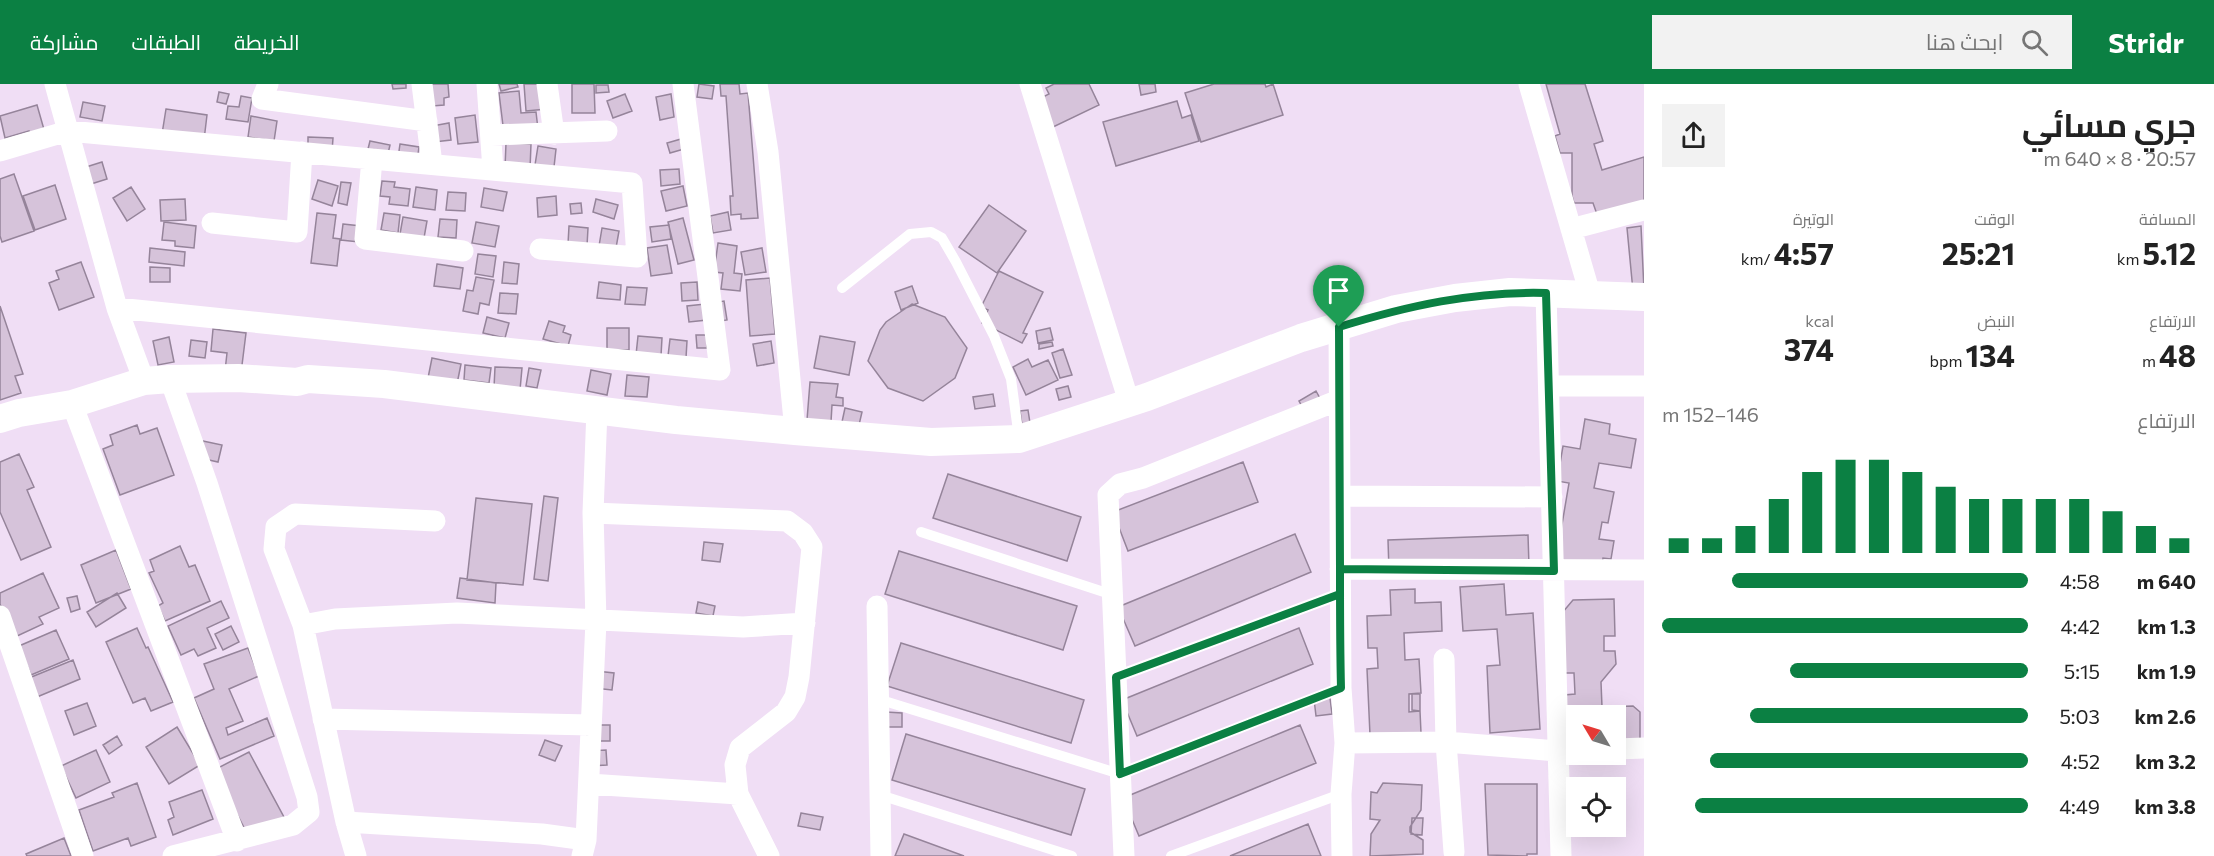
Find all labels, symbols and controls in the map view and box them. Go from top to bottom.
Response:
search box [1652,15,2072,69]
text: Stridr [2108,25,2184,59]
icon: search [2018,26,2051,59]
text: ابحث هنا [1926,28,2003,55]
text: مشاركة [30,29,99,54]
text: الطبقات [132,29,201,54]
text: الخريطة [234,29,300,54]
text: جري مسائي [2022,103,2196,144]
button: share [1662,104,1725,167]
text: 20:57 · 8 × 640 m [2043,146,2196,170]
text: الوتيرة [1793,209,1834,228]
text: الوقت [1974,209,2015,228]
text: المسافة [2139,209,2196,228]
text: 4:57 [1774,234,1834,271]
text: 25:21 [1942,234,2015,271]
text: 5.12 [2143,234,2196,271]
text: /km [1741,249,1774,268]
text: km [2117,249,2143,268]
pin [1313,265,1364,327]
icon: arrive [1322,274,1355,307]
text: kcal [1805,311,1834,330]
text: النبض [1977,311,2015,330]
text: الارتفاع [2149,311,2196,330]
text: 374 [1784,330,1834,367]
text: 134 [1966,336,2015,373]
text: 48 [2159,336,2196,373]
text: bpm [1930,351,1966,370]
text: m [2142,351,2159,370]
text: 146–152 m [1662,402,1759,426]
text: الارتفاع [2137,408,2196,432]
text: 4:58 [2060,569,2100,593]
text: 640 m [2137,569,2196,593]
text: 4:42 [2060,614,2100,638]
text: 1.3 km [2137,614,2196,638]
text: 5:15 [2064,659,2100,683]
text: 1.9 km [2137,659,2196,683]
text: 5:03 [2059,704,2100,728]
text: 2.6 km [2135,704,2196,728]
north arrow [1566,705,1626,765]
map controls [1566,705,1626,837]
text: 4:52 [2061,749,2100,773]
text: 3.2 km [2135,749,2196,773]
button: locate [1566,777,1626,837]
text: 4:49 [2059,794,2100,818]
text: 3.8 km [2134,794,2196,818]

